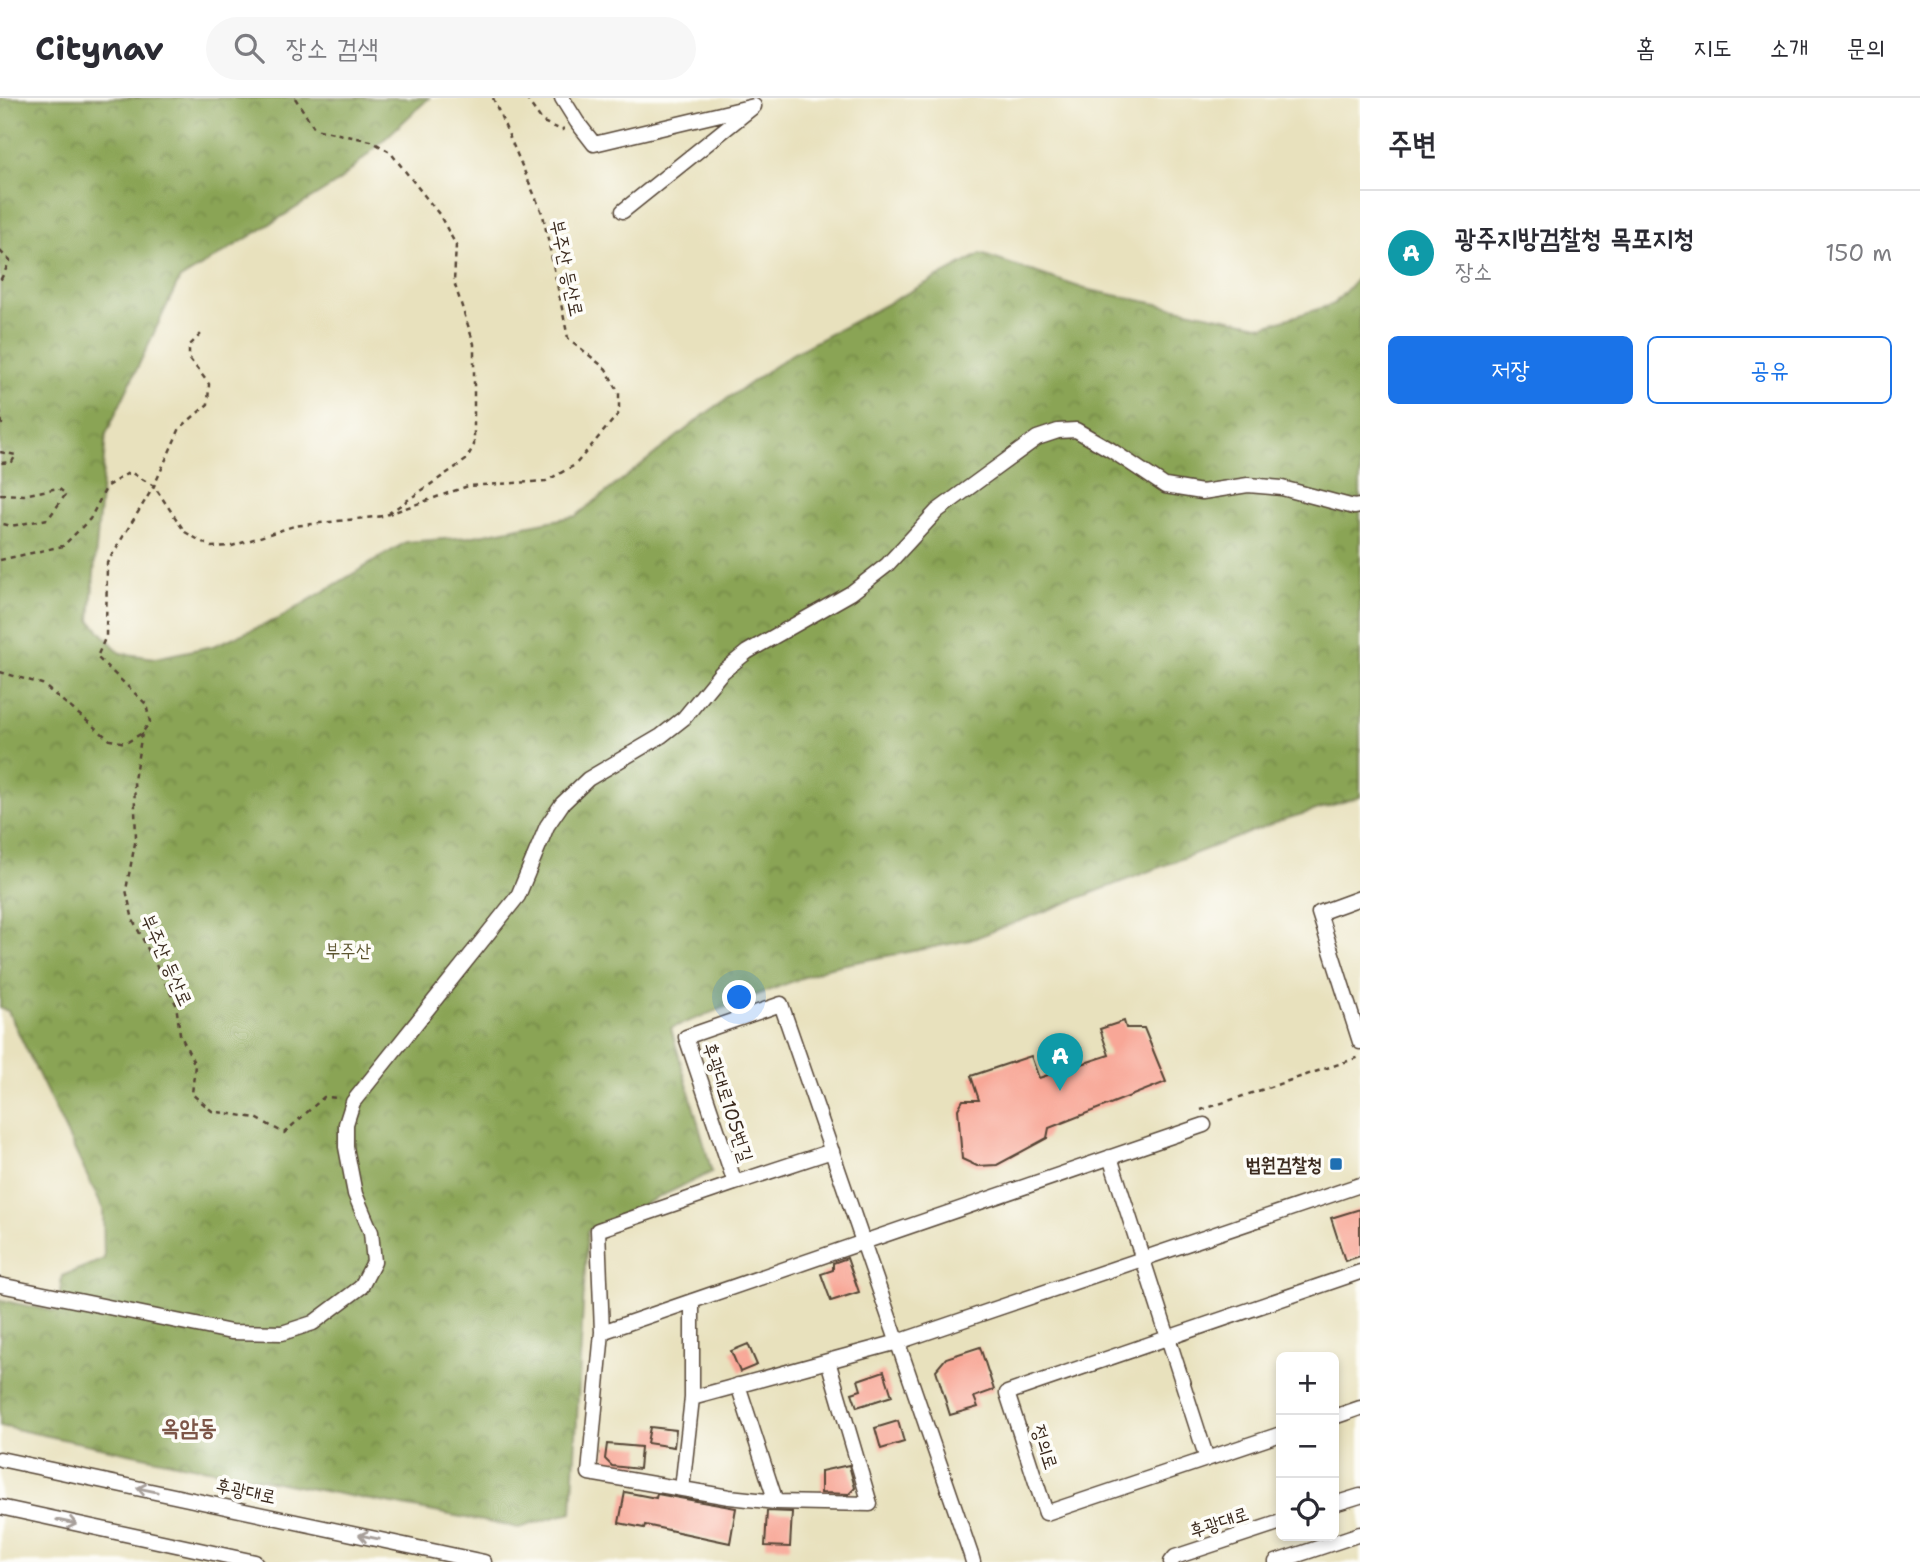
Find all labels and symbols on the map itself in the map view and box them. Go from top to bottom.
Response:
street label: 부주산 등산로 [545,217,589,319]
street label: 부주산 등산로 [136,910,198,1010]
park label: 부주산 [325,938,371,963]
your location [722,980,756,1014]
pin: A [1037,1033,1083,1091]
street label: 후광대로105번길 [697,1039,759,1165]
place label: 법원검찰청 [1246,1152,1322,1177]
marker: 법원검찰청 [1328,1156,1344,1172]
district label: 옥암동 [161,1412,217,1442]
street label: 정의로 [1026,1421,1064,1473]
street label: 후광대로 [213,1472,279,1510]
one-way arrow [136,1482,159,1496]
street label: 후광대로 [1186,1501,1252,1543]
one-way arrow [55,1515,78,1529]
one-way arrow [358,1530,381,1544]

